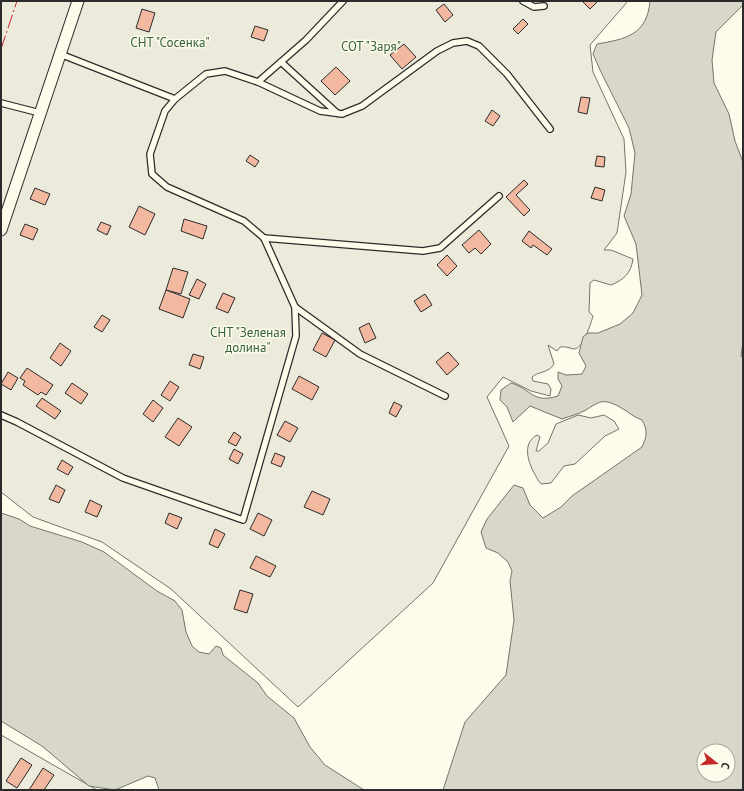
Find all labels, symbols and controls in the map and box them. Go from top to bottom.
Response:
park label: СНТ "Сосенка" [130,34,210,51]
park label: СОТ "Заря" [341,38,401,55]
park label: СНТ "Зеленая долина" [210,324,286,356]
north arrow [696,743,736,783]
text: С [718,761,733,771]

